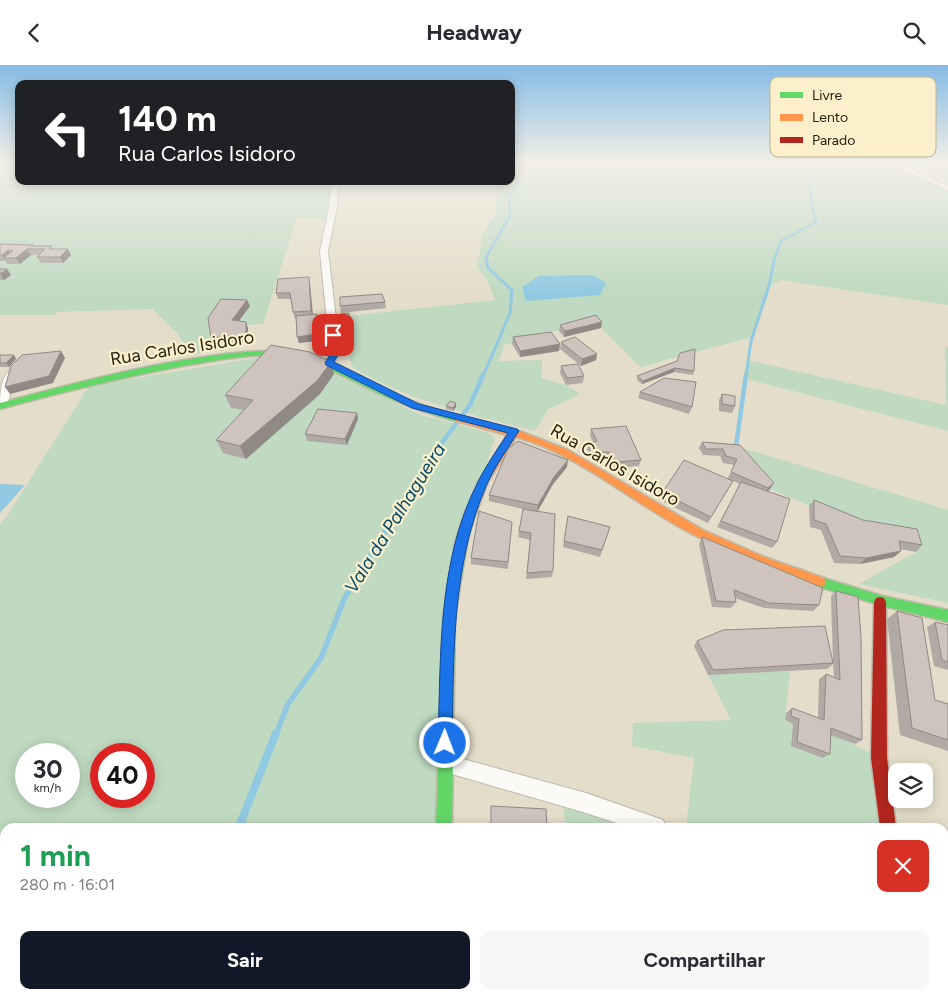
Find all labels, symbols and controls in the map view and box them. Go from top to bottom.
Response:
icon: back [20,19,48,47]
text: Headway [426,19,522,46]
icon: search [900,19,928,47]
legend [770,77,936,157]
text: Livre [812,87,843,104]
text: 140 m [118,98,216,140]
icon: left [35,100,100,165]
text: Lento [812,109,848,126]
text: Parado [812,132,855,149]
text: Rua Carlos Isidoro [118,140,296,167]
pin [312,314,354,356]
icon: arrive [319,321,347,349]
street label: Rua Carlos Isidoro [108,326,256,370]
street label: Rua Carlos Isidoro [547,419,683,511]
water label: Vala da Palhagueira [339,439,451,597]
position arrow [418,716,470,768]
speed limit sign: 40 [90,743,155,808]
text: 30 [32,754,63,784]
map controls [888,763,933,808]
button: layers [888,763,933,808]
text: km/h [34,781,61,795]
text: 1 min [20,837,91,874]
button: close [877,840,929,892]
text: 280 m · 16:01 [20,875,115,894]
button: Sair [20,931,470,989]
button: Compartilhar [480,931,929,989]

